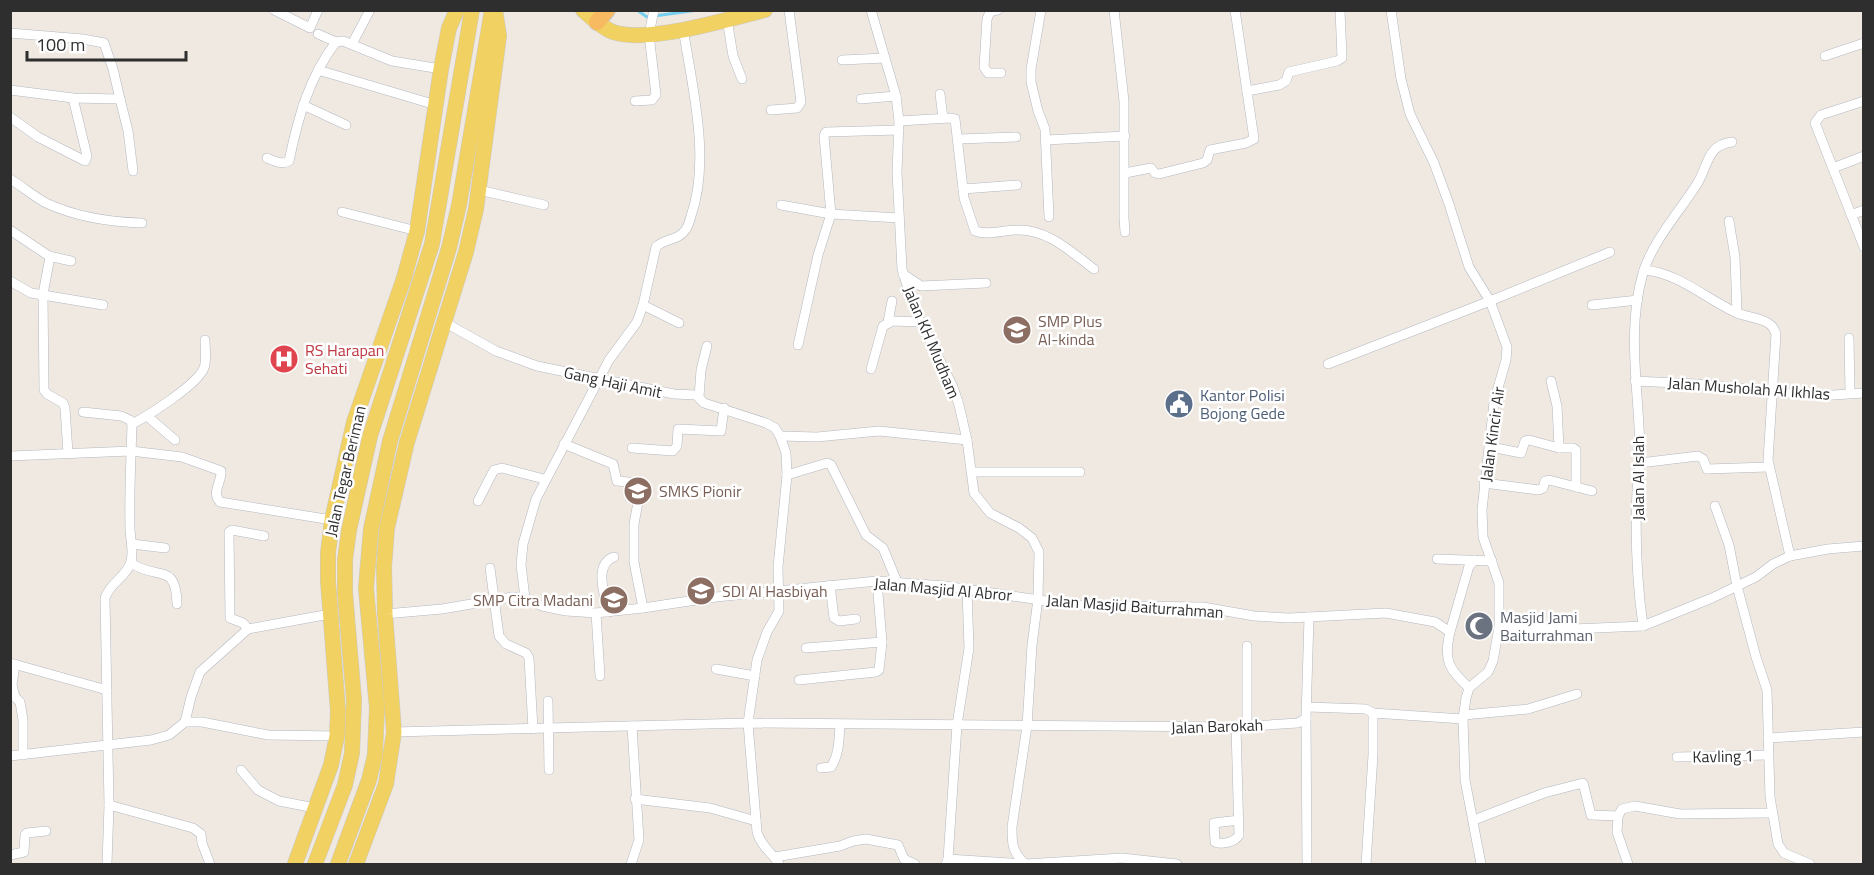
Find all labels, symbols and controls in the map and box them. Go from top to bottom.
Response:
scale bar [27,24,186,62]
text: 100 m [36,31,85,58]
street label: Jalan KH Mudham [897,282,967,402]
place label: SMP Plus Al-kinda [1038,309,1102,351]
school or university icon: SMP Plus Al-kinda [1001,314,1033,346]
place label: RS Harapan Sehati [305,338,384,380]
hospital icon: RS Harapan Sehati [268,343,300,375]
street label: Gang Haji Amit [562,360,665,404]
street label: Jalan Musholah Al Ikhlas [1667,370,1831,406]
place label: Kantor Polisi Bojong Gede [1200,383,1285,425]
street label: Jalan Kincir Air [1473,384,1511,483]
public building icon: Kantor Polisi Bojong Gede [1163,388,1195,420]
street label: Jalan Tegar Beriman [318,403,372,539]
street label: Jalan Al Islah [1626,436,1650,520]
school or university icon: SMKS Pionir [622,475,654,507]
place label: SMKS Pionir [659,479,742,503]
street label: Jalan Masjid Al Abror [873,571,1013,607]
school or university icon: SDI Al Hasbiyah [685,575,717,607]
place label: SDI Al Hasbiyah [722,579,828,603]
school or university icon: SMP Citra Madani [598,584,630,616]
place label: SMP Citra Madani [473,588,593,612]
street label: Jalan Masjid Baiturrahman [1046,588,1224,624]
place label: Masjid Jami Baiturrahman [1500,605,1593,647]
mosque icon: Masjid Jami Baiturrahman [1463,610,1495,642]
street label: Jalan Barokah [1170,712,1264,740]
street label: Kavling 1 [1692,743,1754,769]

